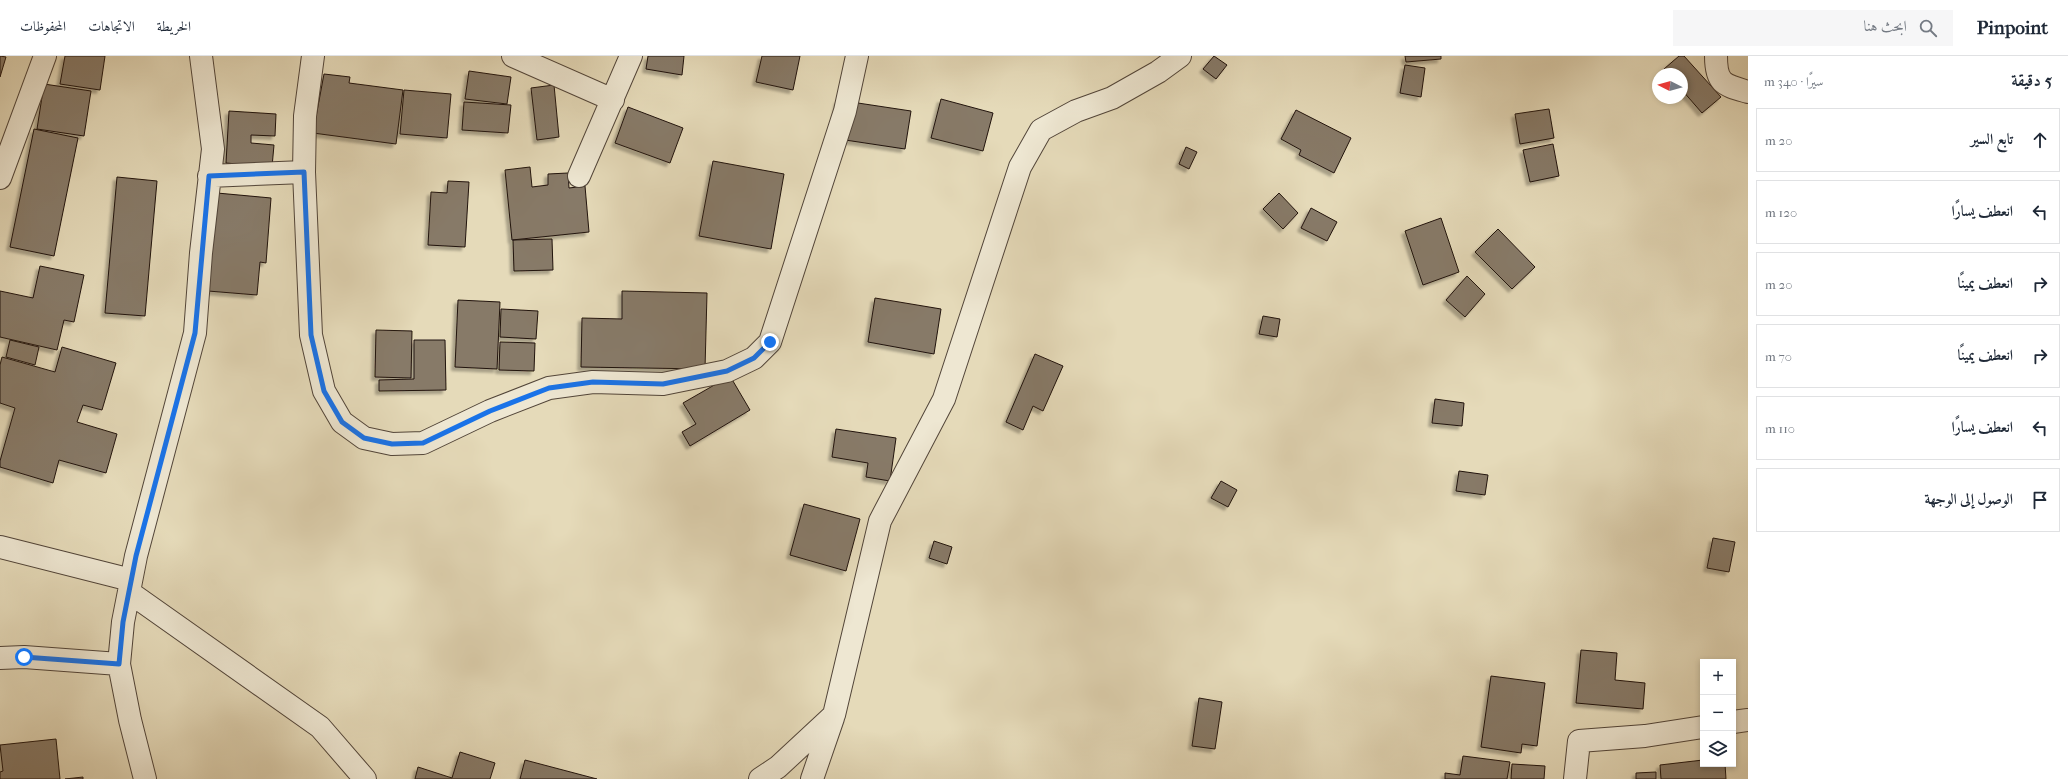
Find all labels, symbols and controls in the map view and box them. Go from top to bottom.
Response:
search box [1673,10,1953,46]
text: ابحث هنا [1864,17,1907,35]
icon: search [1917,17,1939,39]
text: Pinpoint [1977,17,2048,39]
text: المحفوظات [20,18,66,35]
text: الاتجاهات [88,18,135,35]
text: الخريطة [157,18,191,35]
north arrow [1652,68,1688,104]
text: 5 دقيقة [2011,70,2052,90]
text: سيرًا · 340 m [1764,74,1823,89]
icon: ahead [2029,129,2051,151]
text: تابع السير [1971,130,2013,148]
text: 20 m [1765,133,1792,148]
icon: left [2029,201,2051,223]
text: انعطف يسارًا [1952,202,2013,220]
text: 120 m [1765,205,1797,220]
icon: right [2029,273,2051,295]
text: انعطف يمينًا [1958,274,2013,292]
text: 20 m [1765,277,1792,292]
route end [761,333,779,351]
icon: right [2029,345,2051,367]
text: انعطف يمينًا [1958,346,2013,364]
text: 70 m [1765,349,1792,364]
icon: left [2029,417,2051,439]
text: انعطف يسارًا [1952,418,2013,436]
text: 110 m [1765,421,1795,436]
icon: arrive [2029,489,2051,511]
text: الوصول إلى الوجهة [1924,490,2013,508]
route start [15,648,33,666]
map controls [1700,659,1736,767]
button: + [1700,659,1736,695]
button: − [1700,695,1736,731]
button: layers [1700,731,1736,767]

